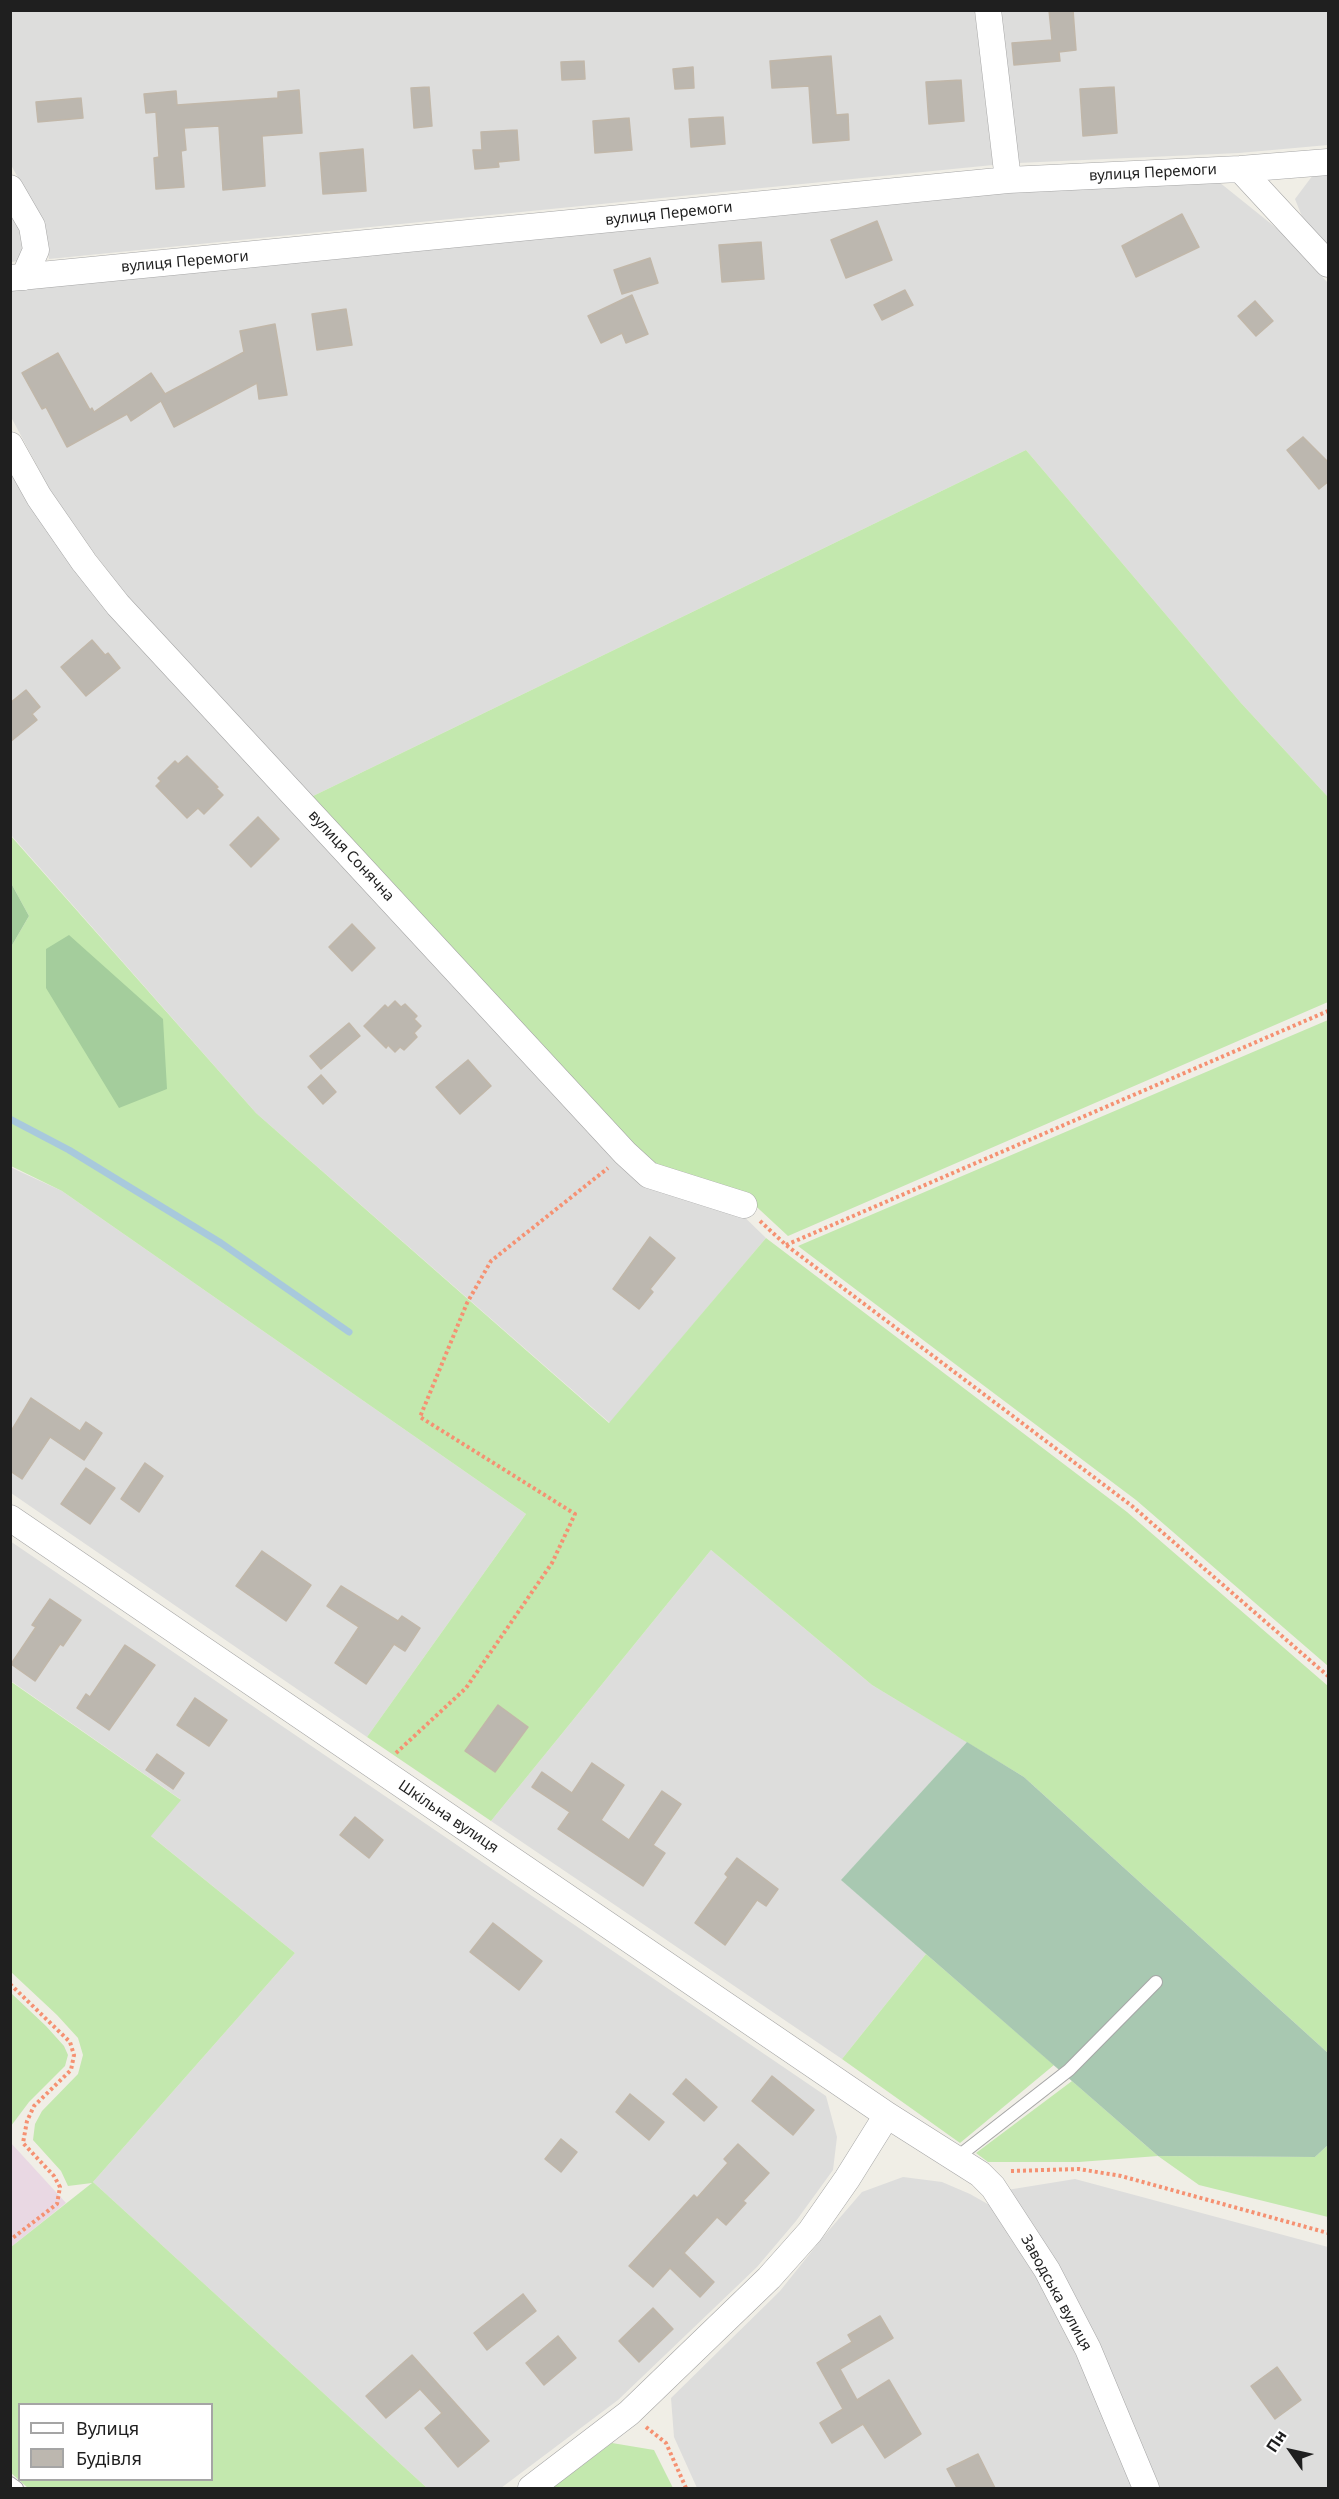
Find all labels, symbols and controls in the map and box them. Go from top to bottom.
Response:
street label: вулиця Перемоги [1089,161,1217,185]
street label: вулиця Перемоги [604,198,734,230]
street label: вулиця Перемоги [120,247,250,277]
street label: вулиця Сонячна [304,807,398,905]
street label: Шкільна вулиця [394,1777,502,1857]
street label: Заводська вулиця [1017,2232,1095,2354]
legend [18,2403,213,2481]
text: Вулиця [76,2416,139,2440]
north arrow [1261,2421,1321,2481]
text: Пн [1261,2425,1292,2457]
text: Будівля [76,2446,142,2470]

